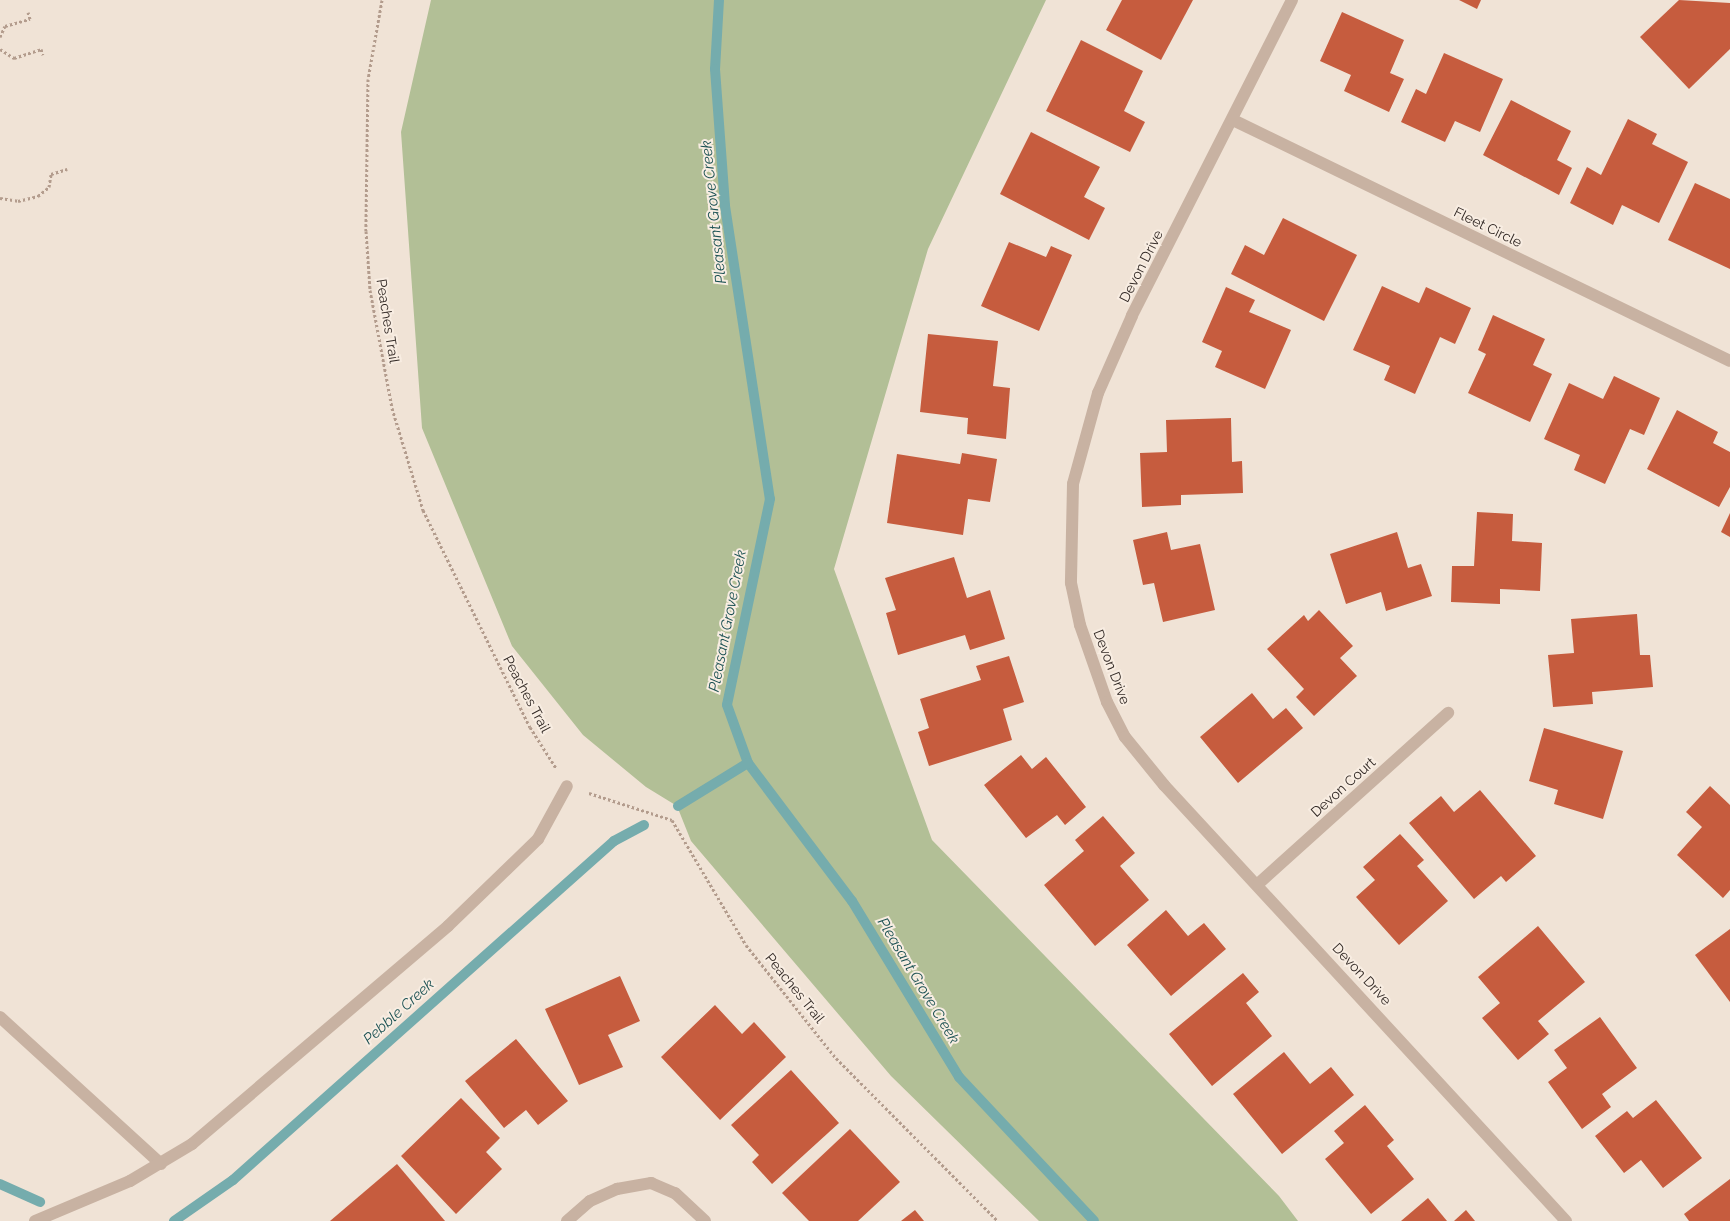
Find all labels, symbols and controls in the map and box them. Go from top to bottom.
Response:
water label: Pleasant Grove Creek [698,139,730,285]
street label: Fleet Circle [1451,203,1525,251]
street label: Devon Drive [1116,227,1166,305]
street label: Peaches Trail [373,277,403,365]
water label: Pleasant Grove Creek [705,549,751,693]
street label: Devon Drive [1090,627,1134,707]
street label: Peaches Trail [500,652,554,736]
street label: Devon Court [1307,754,1379,820]
water label: Pleasant Grove Creek [873,915,963,1047]
street label: Devon Drive [1329,939,1395,1009]
street label: Peaches Trail [762,949,828,1027]
water label: Pebble Creek [360,975,438,1049]

